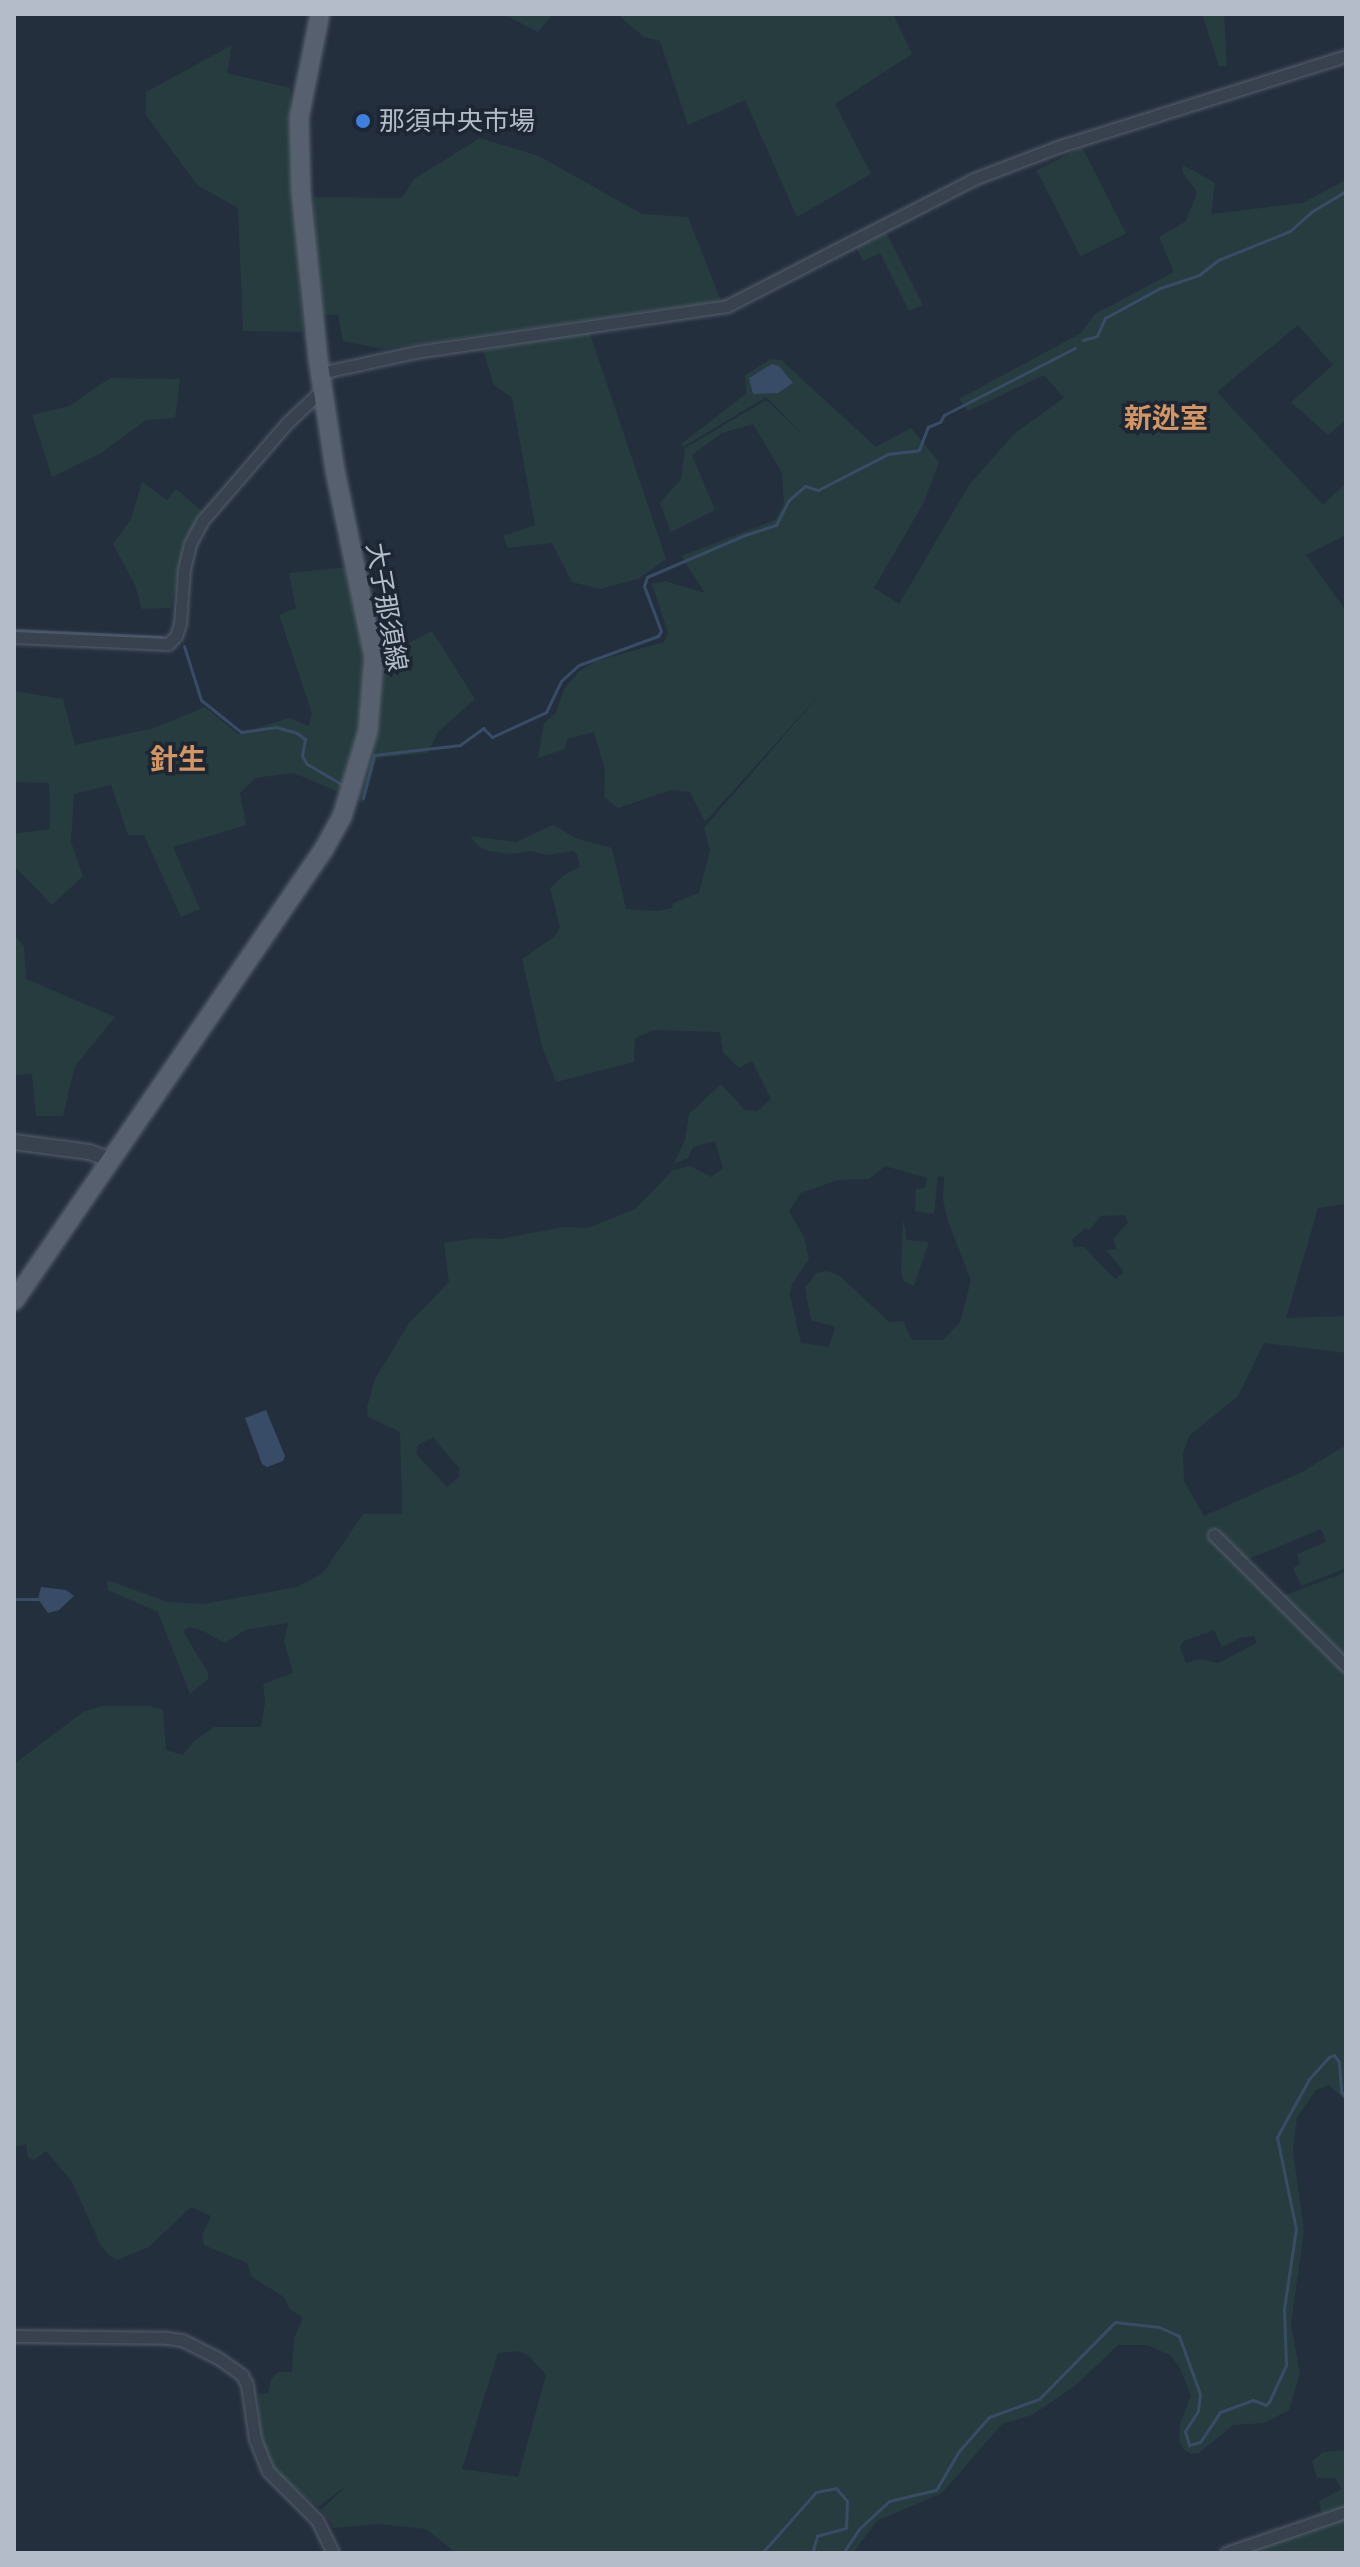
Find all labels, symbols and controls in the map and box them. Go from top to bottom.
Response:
place label: 那須中央市場 [379,105,535,137]
marker: 那須中央市場 [354,112,372,130]
district label: 新迯室 [1124,400,1208,434]
street label: 大子那須線 [360,540,414,674]
district label: 針生 [150,741,206,775]

